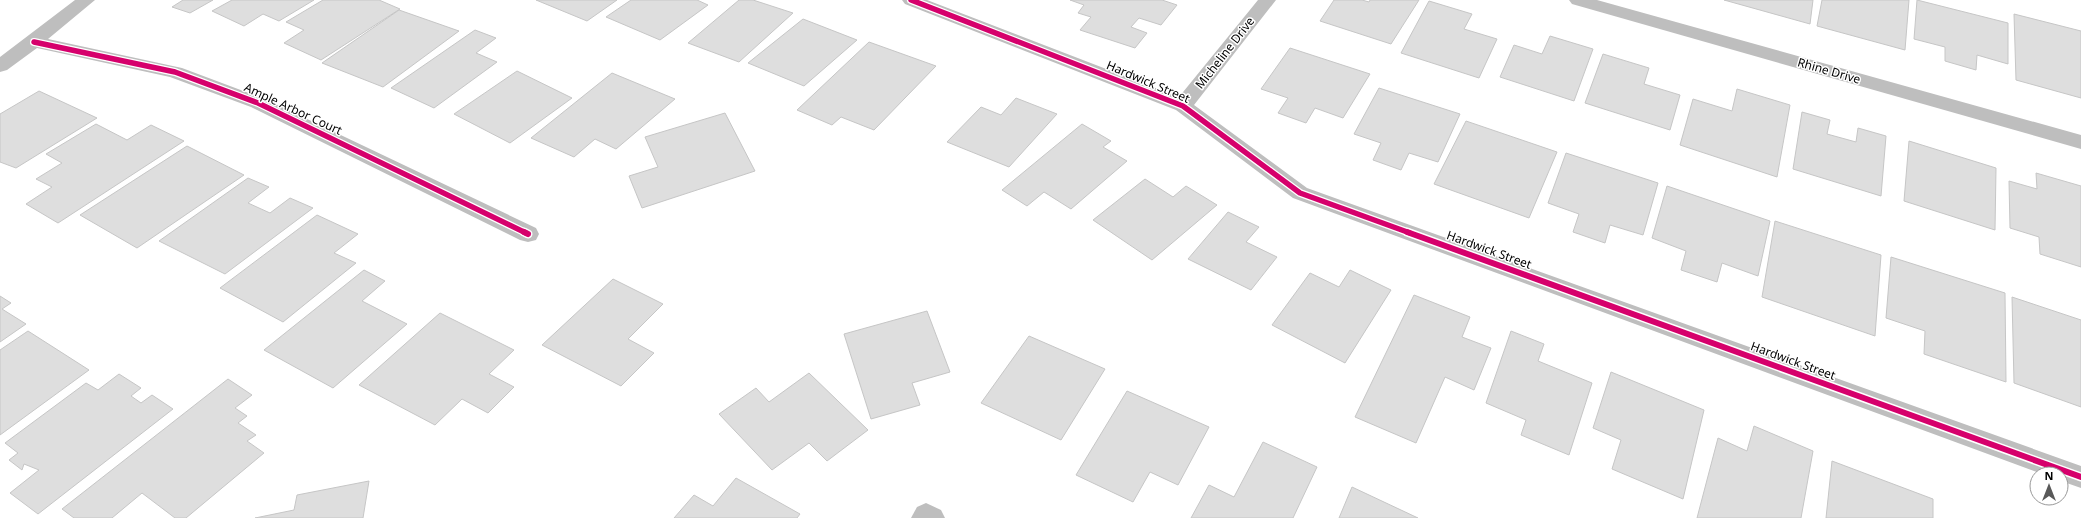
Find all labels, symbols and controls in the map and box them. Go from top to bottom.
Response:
street label: Micheline Drive [1191,13,1258,92]
street label: Rhine Drive [1796,53,1863,88]
street label: Hardwick Street [1104,56,1193,107]
street label: Ample Arbor Court [242,78,346,139]
street label: Hardwick Street [1444,226,1535,273]
street label: Hardwick Street [1748,337,1839,384]
north arrow [2029,466,2069,506]
text: N [2045,468,2053,483]

